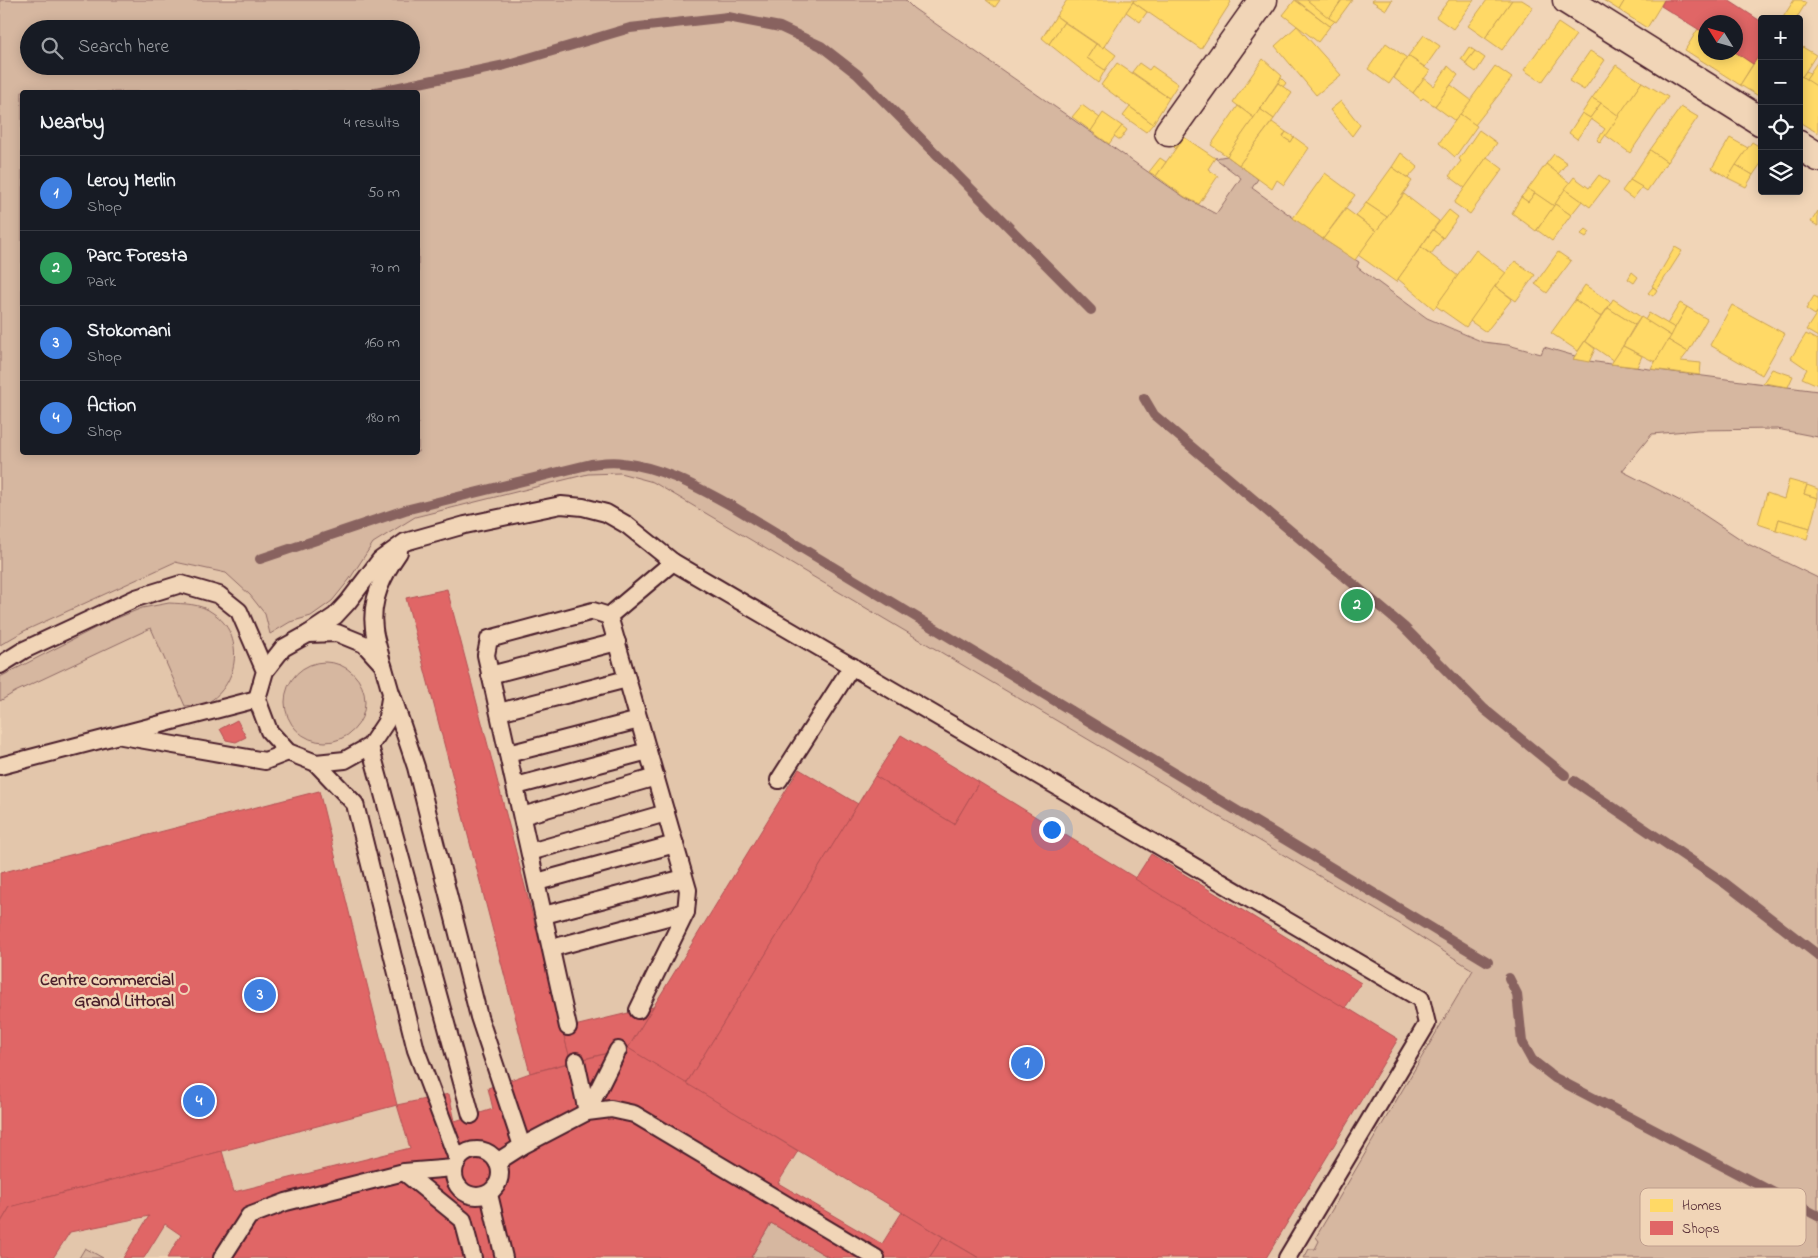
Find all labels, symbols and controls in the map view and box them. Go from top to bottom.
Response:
north arrow [1698,15,1743,60]
map controls [1758,15,1803,195]
button: + [1758,15,1803,60]
search box [20,20,420,75]
icon: search [38,34,66,62]
text: Search here [78,34,169,61]
button: − [1758,60,1803,105]
button: locate [1758,105,1803,150]
text: Nearby [40,108,104,138]
text: 4 results [344,111,400,135]
button: layers [1758,150,1803,195]
text: Leroy Merlin [87,168,176,195]
text: 1 [53,181,59,205]
text: 50 m [368,181,400,205]
text: Shop [87,195,122,219]
text: Parc Foresta [87,243,187,270]
text: 2 [52,256,60,280]
text: 70 m [370,256,400,280]
text: Park [87,270,116,294]
text: Stokomani [87,318,171,345]
text: 3 [53,331,59,355]
text: 160 m [365,331,400,355]
text: Shop [87,345,122,369]
text: Action [87,393,136,420]
text: 4 [53,406,59,430]
text: 180 m [366,406,400,430]
text: Shop [87,420,122,444]
pin: 2 [1341,586,1373,624]
your location [1039,817,1065,843]
place label: Centre commercial Grand Littoral [40,968,174,1015]
pin: 3 [244,976,276,1014]
marker: Centre commercial Grand Littoral [178,983,190,995]
pin: 1 [1011,1044,1043,1082]
pin: 4 [183,1082,215,1120]
legend [1640,1188,1806,1246]
text: Homes [1682,1196,1722,1217]
text: Shops [1682,1219,1720,1240]

